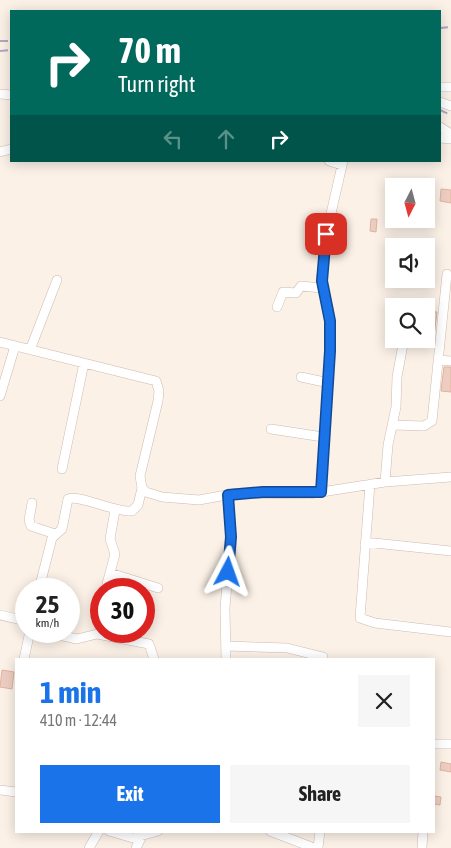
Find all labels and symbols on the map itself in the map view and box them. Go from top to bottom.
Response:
north arrow [385,178,435,228]
pin [305,213,347,255]
position arrow [201,545,253,597]
speed limit sign: 30 [90,578,155,643]

